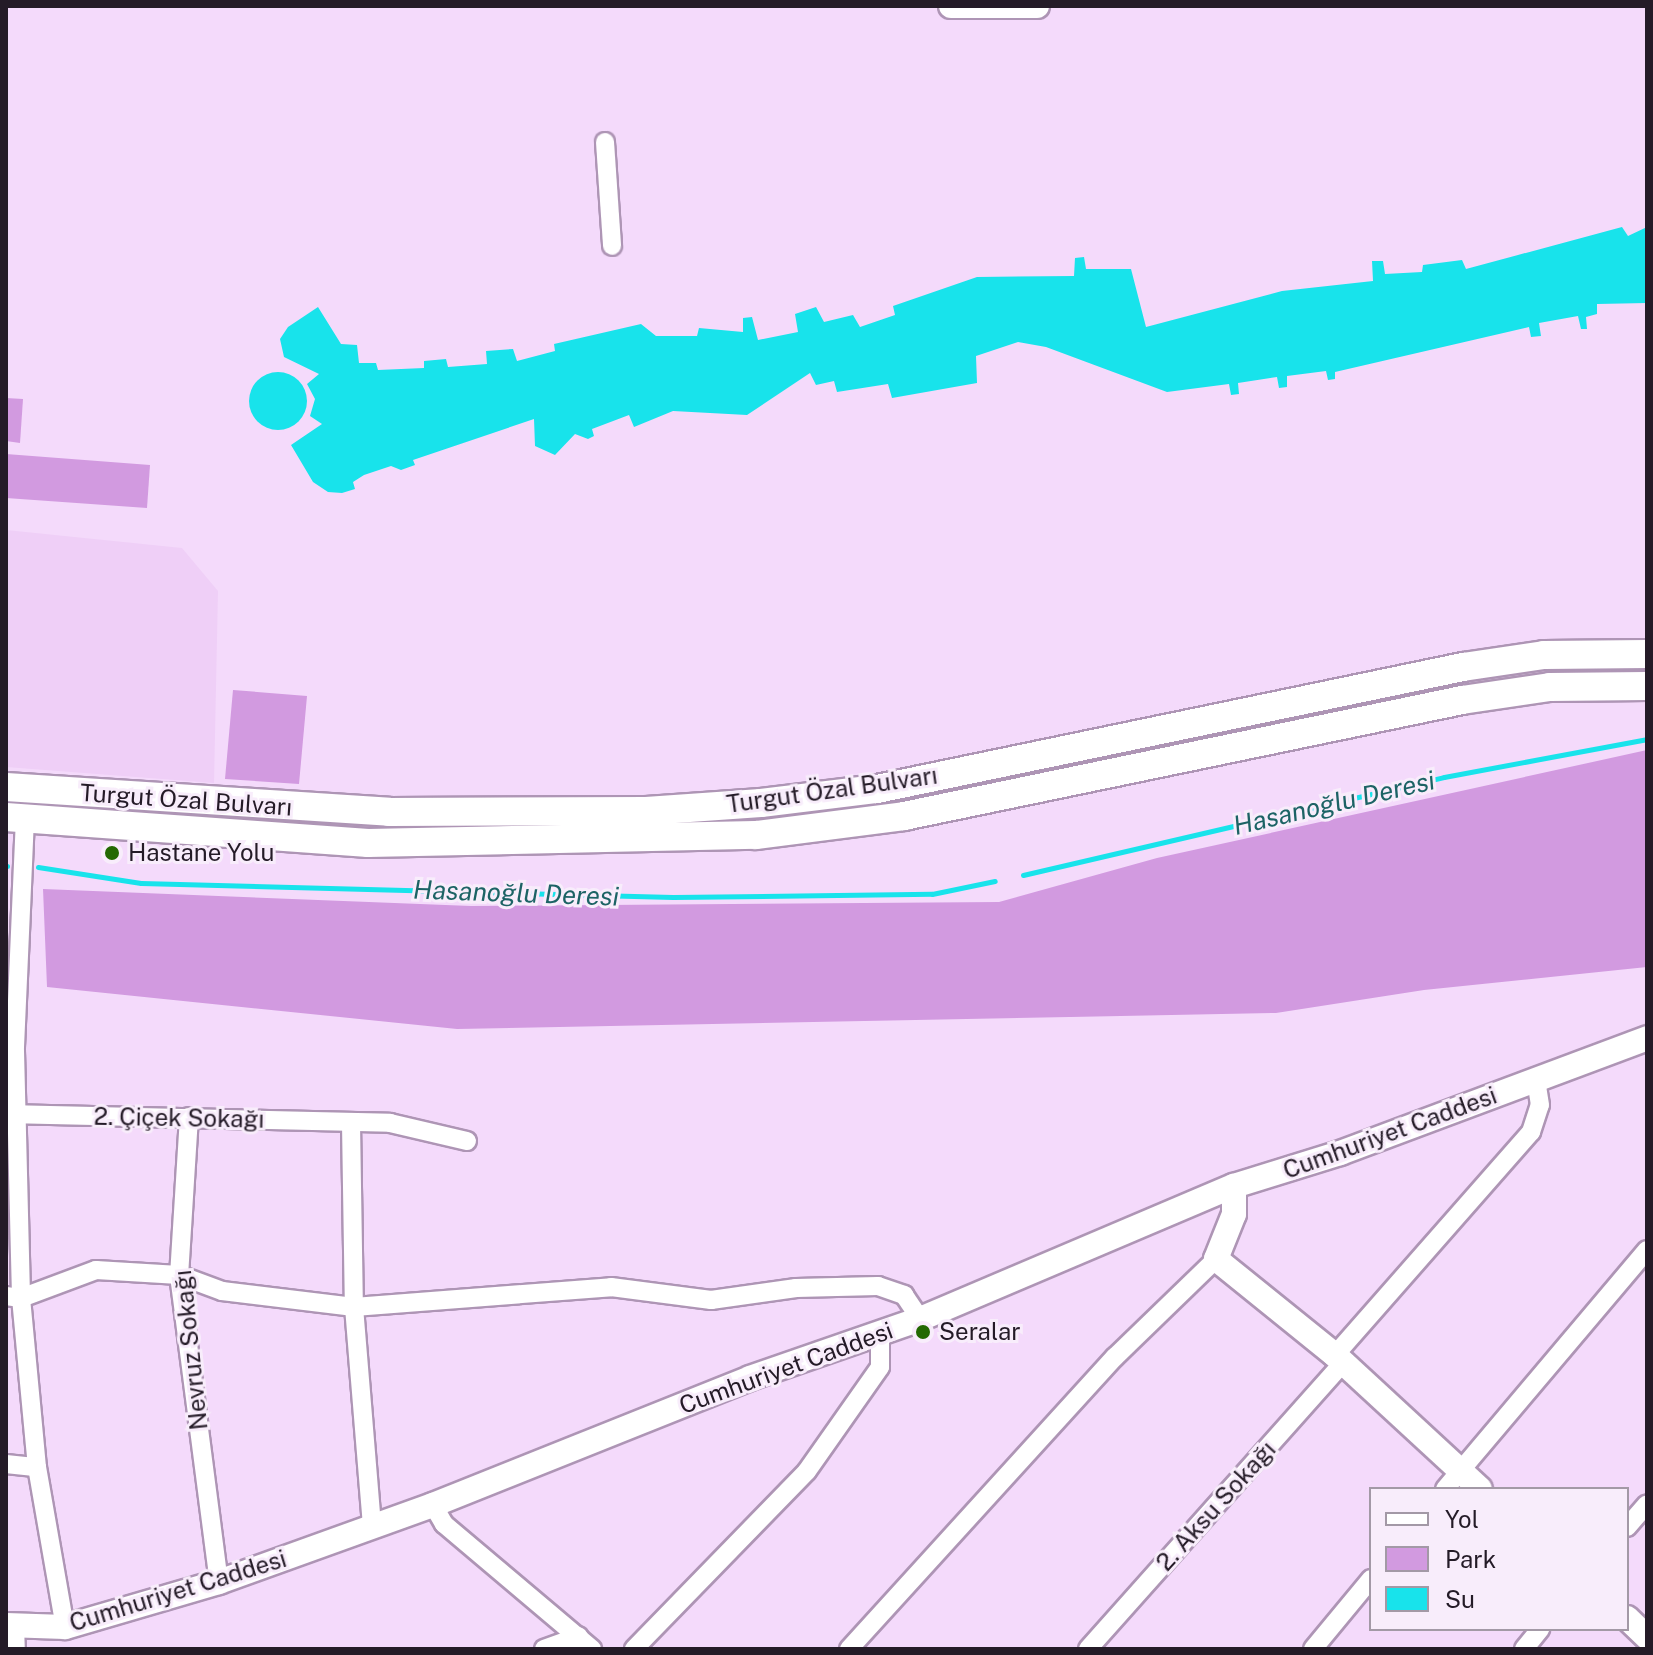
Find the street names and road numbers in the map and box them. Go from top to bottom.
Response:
street label: Turgut Özal Bulvarı [725,761,939,819]
street label: Turgut Özal Bulvarı [79,778,293,822]
street label: Cumhuriyet Caddesi [1279,1081,1501,1185]
street label: 2. Çiçek Sokağı [93,1102,265,1134]
street label: Nevruz Sokağı [168,1268,214,1432]
street label: Cumhuriyet Caddesi [675,1316,897,1420]
street label: 2. Aksu Sokağı [1150,1435,1282,1577]
street label: Cumhuriyet Caddesi [66,1544,290,1638]

